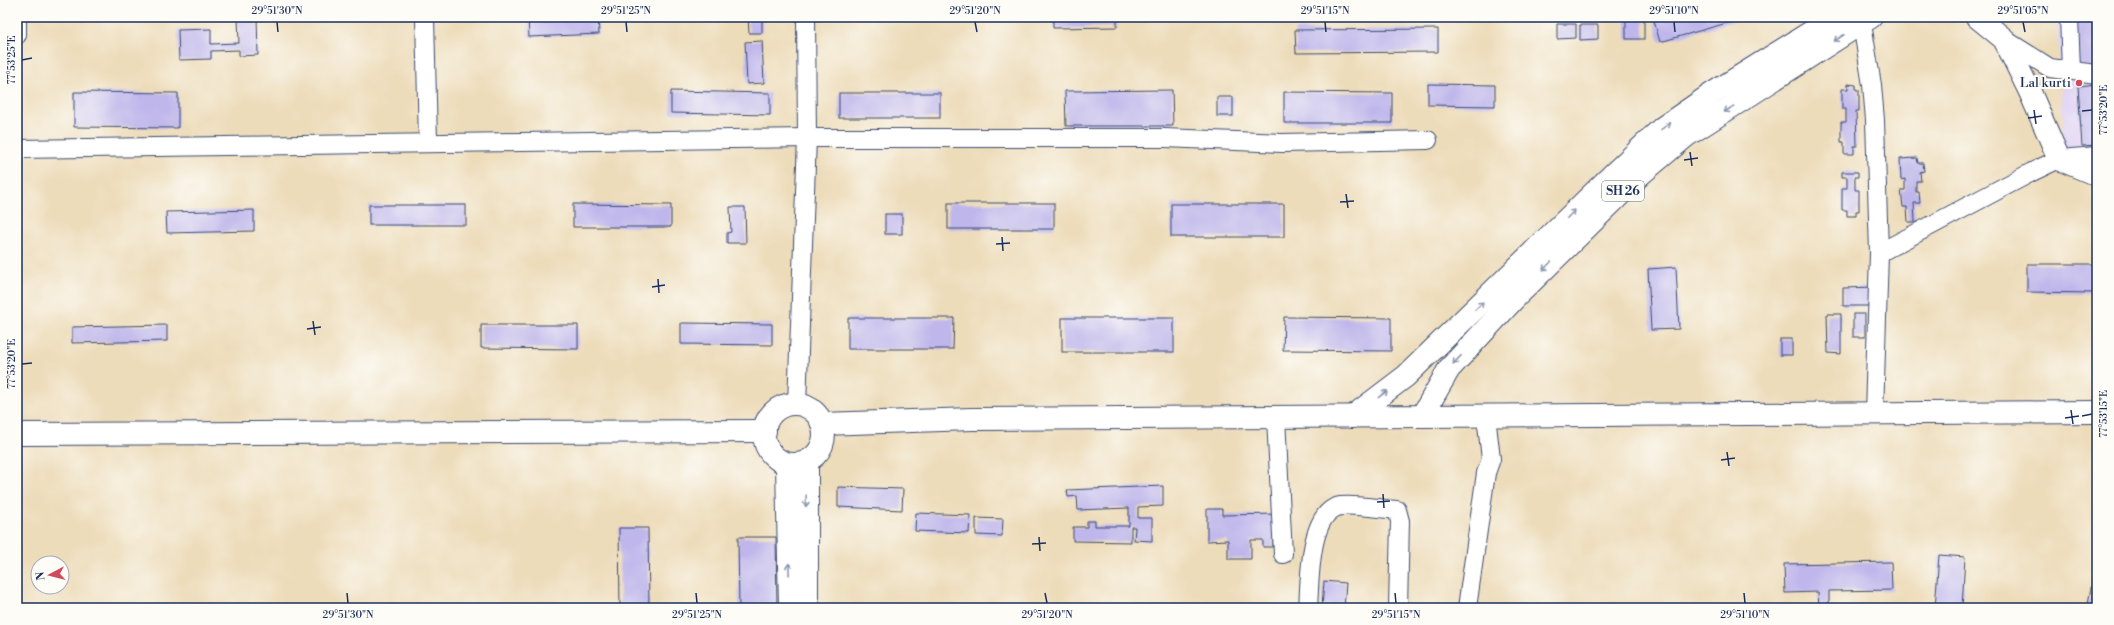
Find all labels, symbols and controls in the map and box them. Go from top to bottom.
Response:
text: 29°51'30"N [252,5,303,17]
text: 29°51'25"N [601,5,652,17]
text: 29°51'20"N [949,5,1001,17]
text: 29°51'15"N [1301,5,1350,17]
text: 29°51'10"N [1649,5,1699,17]
text: 29°51'05"N [1998,5,2049,17]
text: 77°53'25"E [6,35,18,85]
one-way arrow [1833,35,1845,43]
place label: Lal kurti [2020,75,2071,91]
marker: Lal kurti [2074,78,2084,88]
text: 77°53'20"E [2098,85,2110,135]
one-way arrow [1724,104,1735,113]
one-way arrow [1661,122,1672,130]
road number: SH 26 [1602,181,1644,201]
one-way arrow [1566,210,1576,219]
one-way arrow [1542,262,1552,271]
one-way arrow [1474,301,1484,311]
text: 77°53'20"E [6,339,18,389]
one-way arrow [1453,355,1462,366]
one-way arrow [1378,389,1389,398]
text: 77°53'15"E [2098,390,2110,438]
one-way arrow [802,494,810,507]
north arrow [30,555,70,595]
one-way arrow [785,563,793,576]
text: N [34,571,49,581]
text: 29°51'30"N [323,609,374,621]
text: 29°51'25"N [672,609,723,621]
text: 29°51'20"N [1021,609,1073,621]
text: 29°51'15"N [1372,609,1421,621]
text: 29°51'10"N [1720,609,1770,621]

